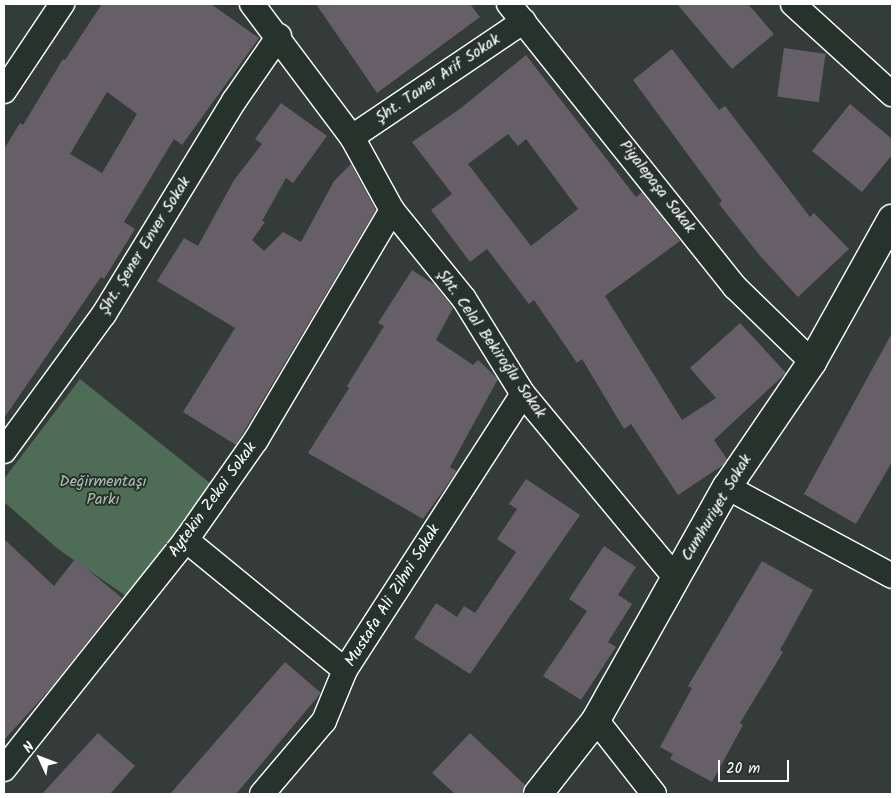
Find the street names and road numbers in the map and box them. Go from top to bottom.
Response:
street label: Şht. Taner Arif Sokak [372,30,504,128]
street label: Piyalepaşa Sokak [615,137,699,237]
street label: Şht. Şener Enver Sokak [95,174,195,318]
street label: Şht. Celal Bekiroğlu Sokak [432,266,550,422]
street label: Aytekin Zekai Sokak [165,439,261,561]
street label: Cumhuriyet Sokak [678,451,756,565]
street label: Mustafa Ali Zihni Sokak [341,521,445,671]

